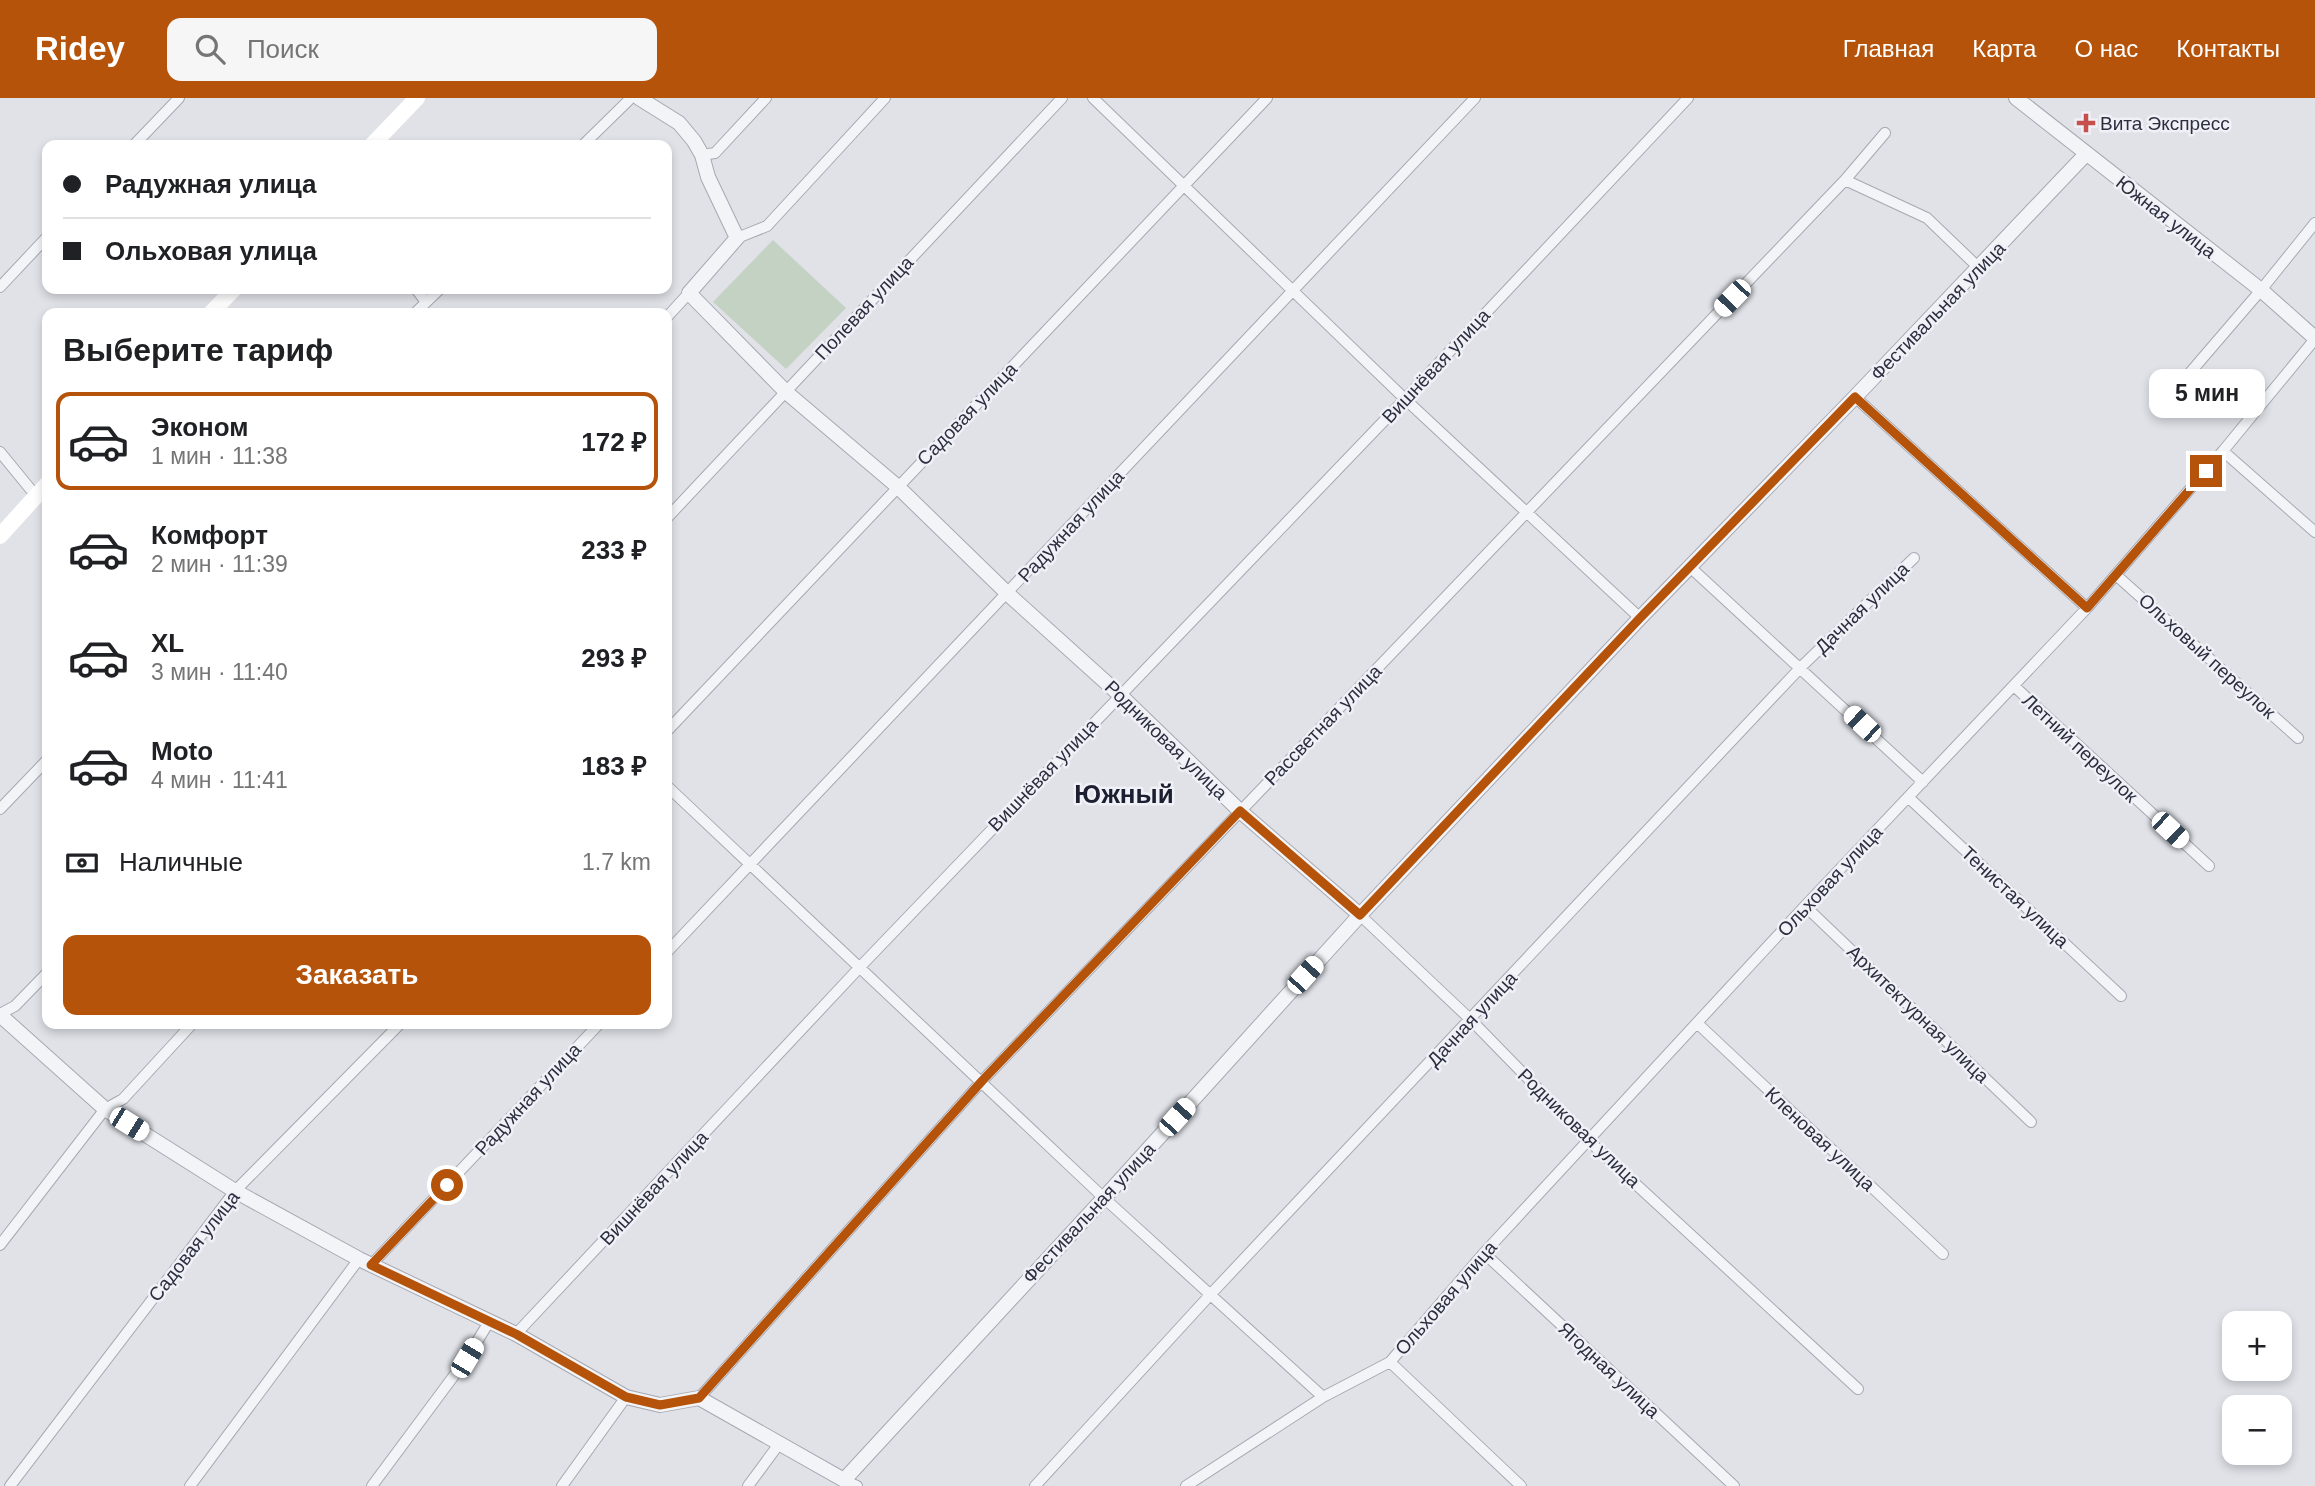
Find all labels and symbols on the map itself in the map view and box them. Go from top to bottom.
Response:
place label: Вита Экспресс [2100,113,2230,134]
marker: Вита Экспресс [2078,115,2094,131]
street label: Южная улица [2112,172,2220,263]
street label: Фестивальная улица [1866,237,2010,385]
street label: Полевая улица [811,252,918,364]
car [1710,276,1755,320]
street label: Вишнёвая улица [1378,304,1494,427]
street label: Садовая улица [913,358,1022,470]
callout: 5 мин [2148,370,2264,418]
route end [2190,455,2222,487]
street label: Радужная улица [1014,466,1128,586]
street label: Дачная улица [1811,558,1913,658]
street label: Ольховый переулок [2135,589,2280,723]
street label: Рассветная улица [1260,660,1386,789]
street label: Родниковая улица [1101,676,1232,804]
street label: Летний переулок [2018,689,2142,807]
car [1840,702,1885,746]
street label: Вишнёвая улица [984,714,1102,835]
district label: Южный [1074,779,1174,809]
car [2148,808,2193,852]
street label: Ольховая улица [1773,821,1887,941]
street label: Тенистая улица [1957,842,2073,952]
street label: Архитектурная улица [1843,941,1993,1087]
car [1284,952,1327,998]
street label: Дачная улица [1423,967,1521,1071]
street label: Радужная улица [471,1039,585,1159]
street label: Родниковая улица [1514,1064,1645,1192]
street label: Кленовая улица [1761,1083,1879,1195]
car [1156,1094,1199,1140]
car [106,1104,153,1144]
street label: Вишнёвая улица [596,1126,712,1249]
street label: Фестивальная улица [1019,1138,1160,1287]
route start [431,1169,463,1201]
street label: Садовая улица [144,1186,244,1305]
street label: Ольховая улица [1391,1237,1501,1359]
street label: Ягодная улица [1554,1318,1664,1422]
car [448,1335,487,1381]

